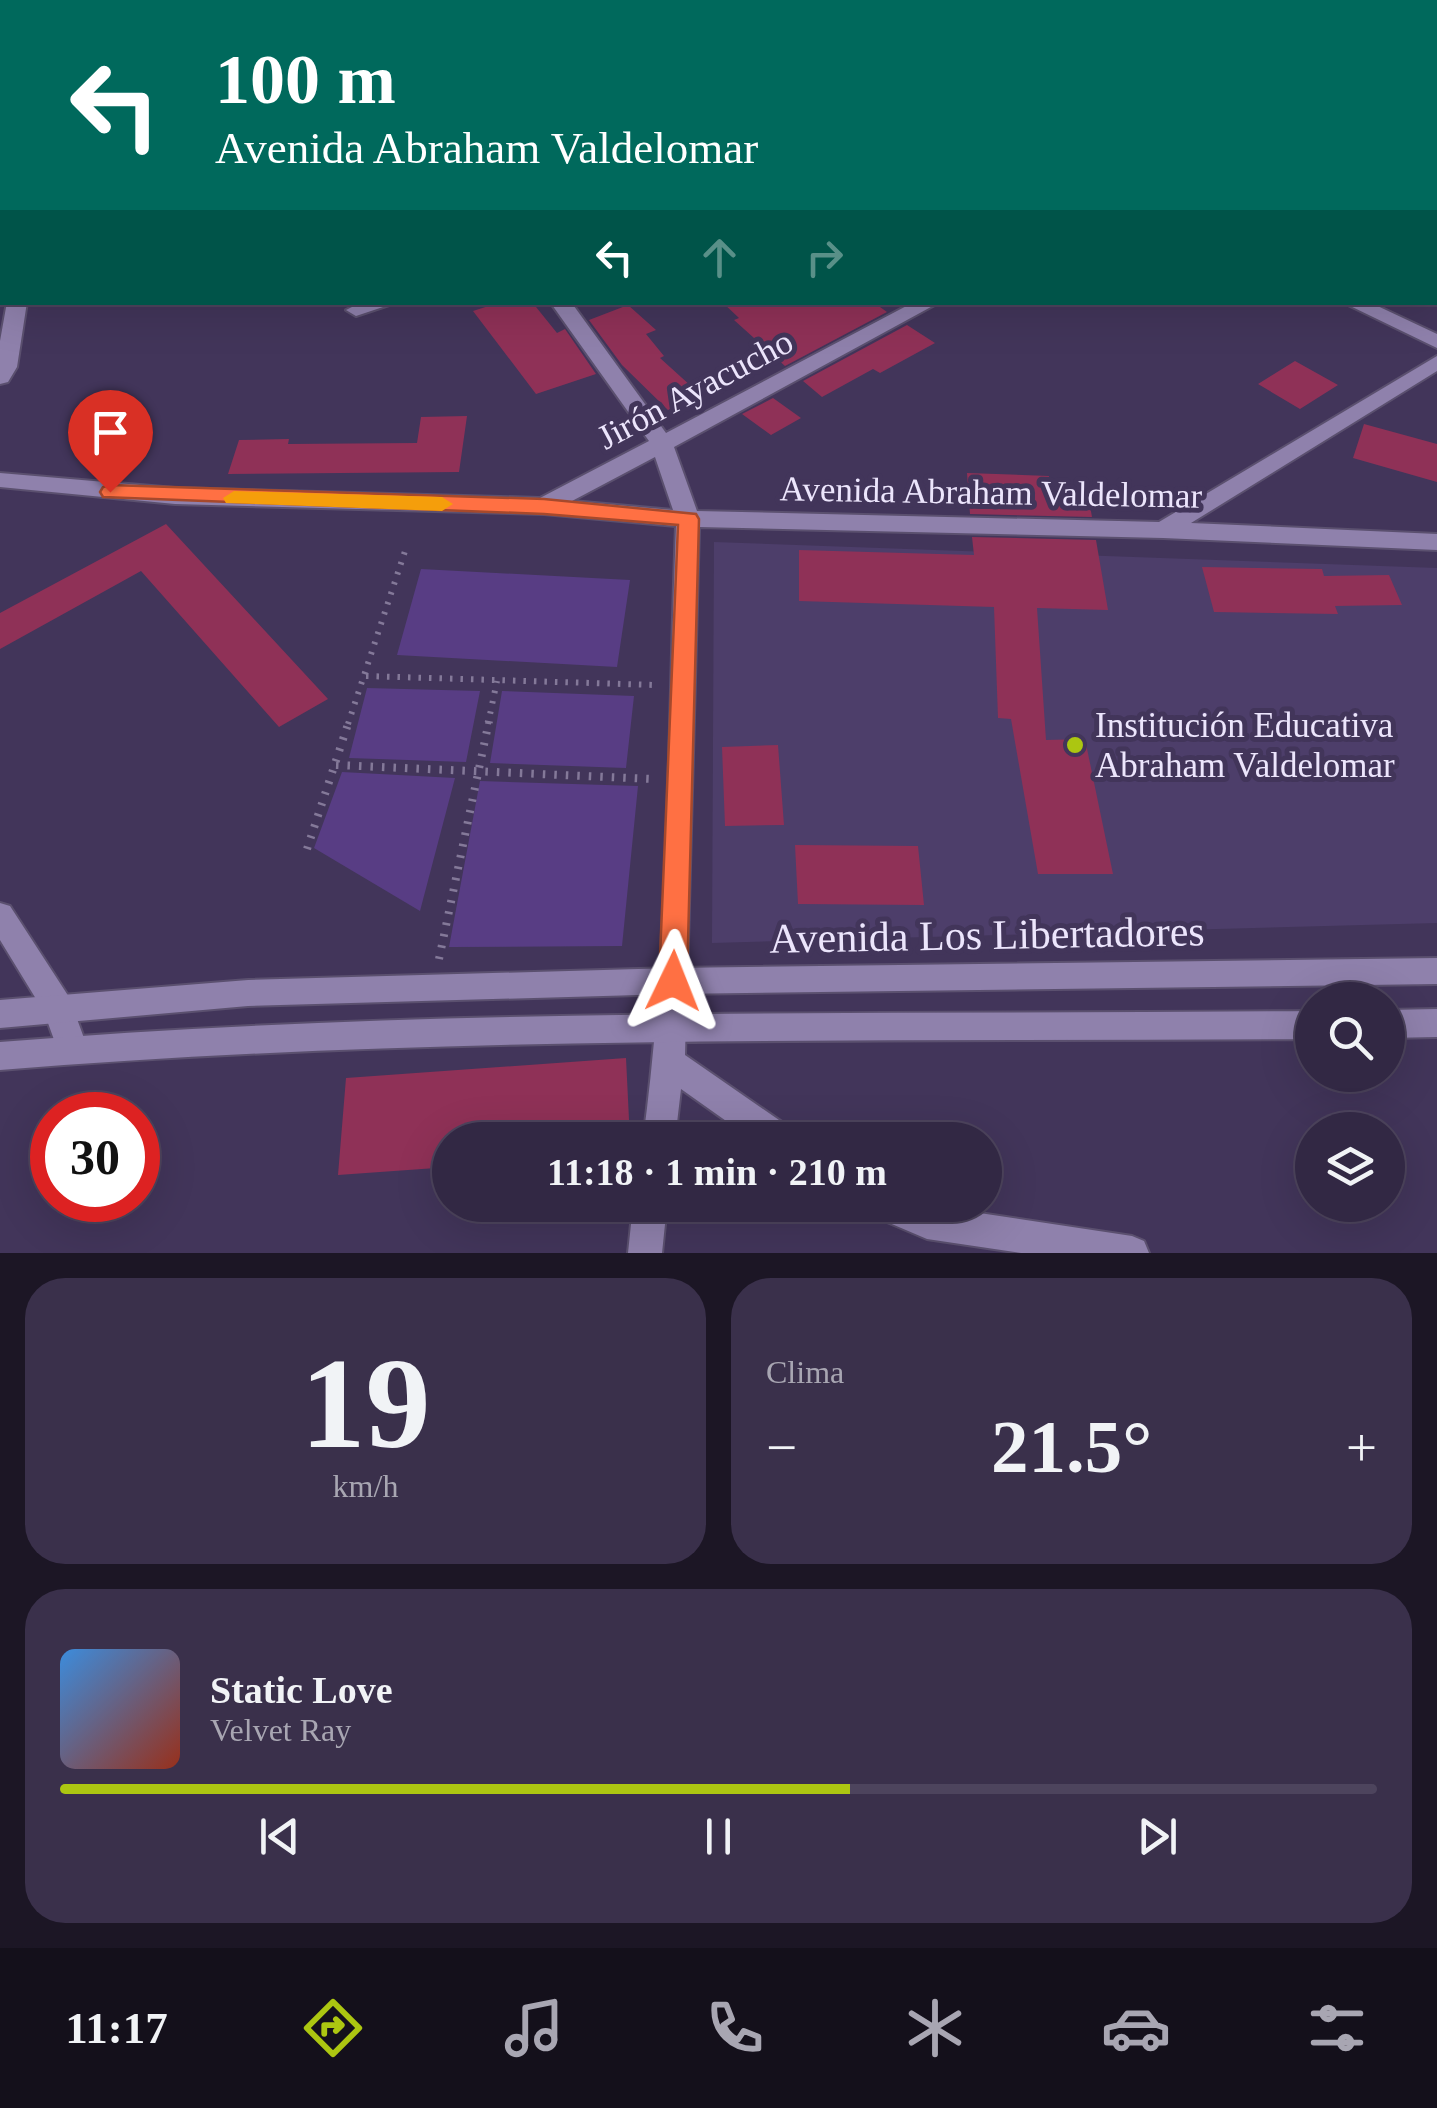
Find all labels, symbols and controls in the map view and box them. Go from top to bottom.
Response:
icon: left [50,40,180,170]
text: 100 m [215,41,396,118]
text: Avenida Abraham Valdelomar [215,123,758,173]
icon: left [587,230,642,285]
icon: ahead [692,230,747,285]
icon: right [797,230,852,285]
street label: Jirón Ayacucho [591,322,800,457]
pin [68,390,153,493]
icon: arrive [83,405,138,460]
street label: Avenida Abraham Valdelomar [779,469,1203,516]
place label: Institución Educativa Abraham Valdelomar [1095,706,1395,785]
marker: Institución Educativa Abraham Valdelomar [1064,734,1086,756]
street label: Avenida Los Libertadores [769,908,1205,962]
position arrow [621,929,725,1033]
map controls [1295,982,1405,1222]
button: search [1295,982,1405,1092]
speed limit sign: 30 [30,1092,160,1222]
button: layers [1295,1112,1405,1222]
text: 11:18 · 1 min · 210 m [547,1151,887,1193]
text: 19 [301,1331,431,1475]
text: Clima [766,1354,844,1390]
text: 21.5° [991,1405,1152,1488]
text: − [766,1417,797,1478]
text: + [1346,1417,1377,1478]
text: km/h [333,1468,398,1504]
text: Static Love [210,1669,393,1711]
text: Velvet Ray [210,1712,351,1748]
icon: previous [252,1809,307,1864]
icon: pause [691,1809,746,1864]
icon: next [1130,1809,1185,1864]
icon: directions [298,1993,368,2063]
icon: music [499,1993,569,2063]
icon: phone [700,1993,770,2063]
icon: climate [900,1993,970,2063]
icon: car [1101,1993,1171,2063]
icon: filters [1302,1993,1372,2063]
text: 11:17 [65,2003,168,2053]

